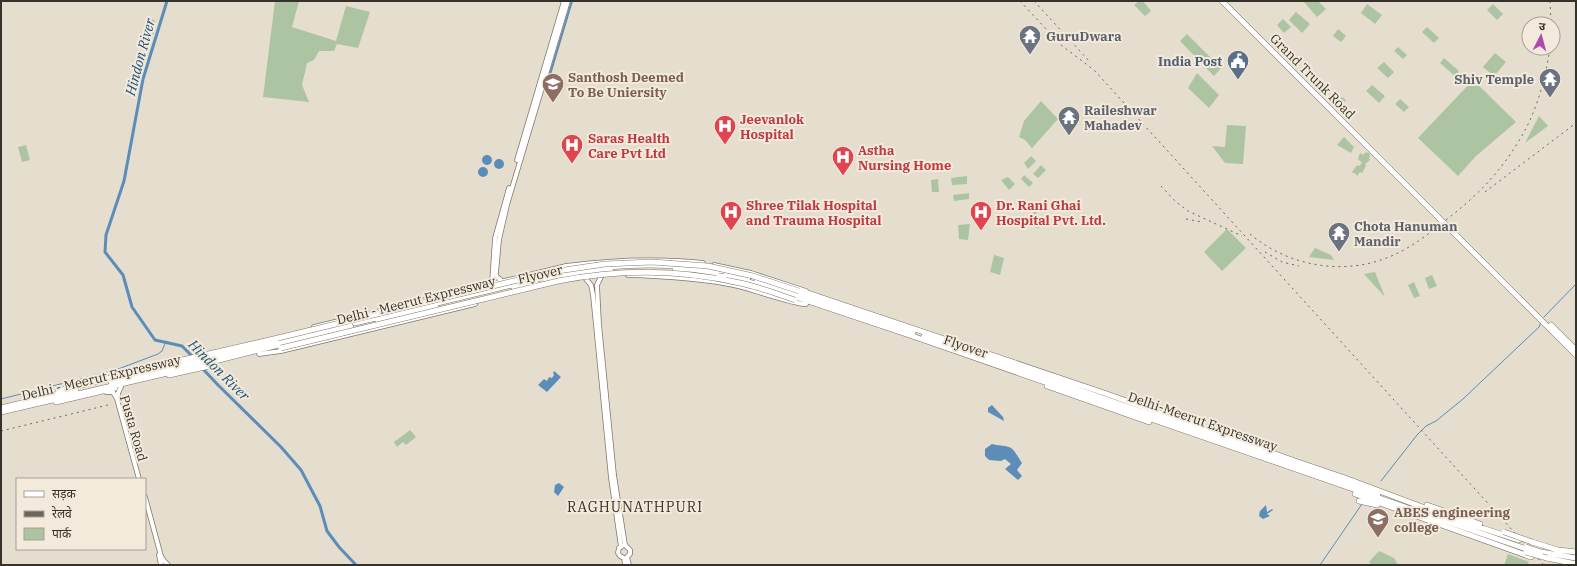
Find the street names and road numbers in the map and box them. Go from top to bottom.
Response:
street label: Grand Trunk Road [1266,30,1359,123]
street label: Flyover [516,261,564,288]
street label: Delhi - Meerut Expressway [335,272,497,328]
street label: Flyover [942,331,990,362]
street label: Delhi - Meerut Expressway [20,351,183,404]
street label: Delhi-Meerut Expressway [1126,388,1280,455]
street label: Pusta Road [116,393,151,463]

